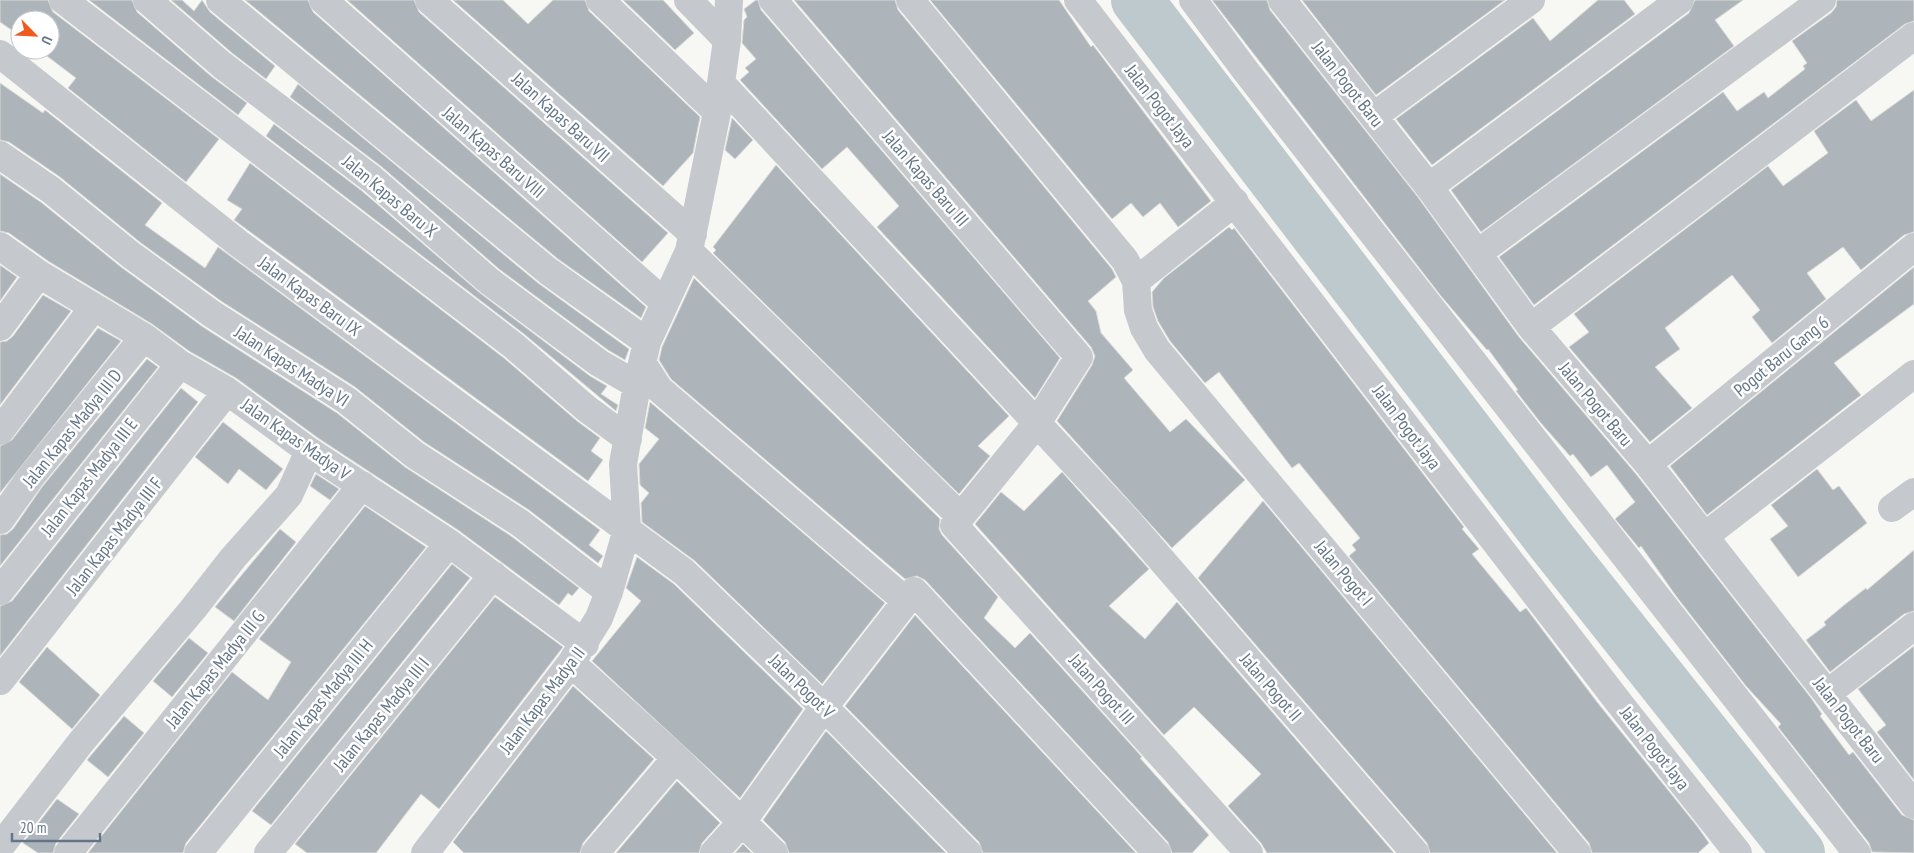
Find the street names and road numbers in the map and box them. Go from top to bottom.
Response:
street label: Jalan Pogot Baru [1307,36,1389,132]
street label: Jalan Pogot Jaya [1120,59,1200,152]
street label: Jalan Kapas Baru VII [507,66,615,167]
street label: Jalan Kapas Baru VIII [437,101,550,203]
street label: Jalan Kapas Baru III [877,124,974,231]
street label: Jalan Kapas Baru X [337,149,442,242]
street label: Jalan Kapas Baru IX [254,251,366,341]
street label: Pogot Baru Gang 6 [1729,311,1833,401]
street label: Jalan Kapas Madya VI [230,320,353,411]
street label: Jalan Pogot Baru [1554,356,1638,451]
street label: Jalan Kapas Madya III D [17,364,127,493]
street label: Jalan Pogot Jaya [1367,379,1446,474]
street label: Jalan Kapas Madya V [236,392,355,485]
street label: Jalan Kapas Madya III E [35,413,142,541]
street label: Jalan Kapas Madya III F [60,472,167,600]
street label: Jalan Pogot I [1309,535,1378,610]
street label: Jalan Kapas Madya III G [160,605,270,733]
street label: Jalan Kapas Madya III H [268,634,378,763]
street label: Jalan Kapas Madya II [494,642,590,759]
street label: Jalan Pogot II [1235,647,1307,726]
street label: Jalan Pogot V [764,648,840,723]
street label: Jalan Pogot III [1064,648,1140,729]
street label: Jalan Kapas Madya III I [327,652,434,776]
street label: Jalan Pogot Baru [1808,672,1890,768]
street label: Jalan Pogot Jaya [1615,701,1695,794]

